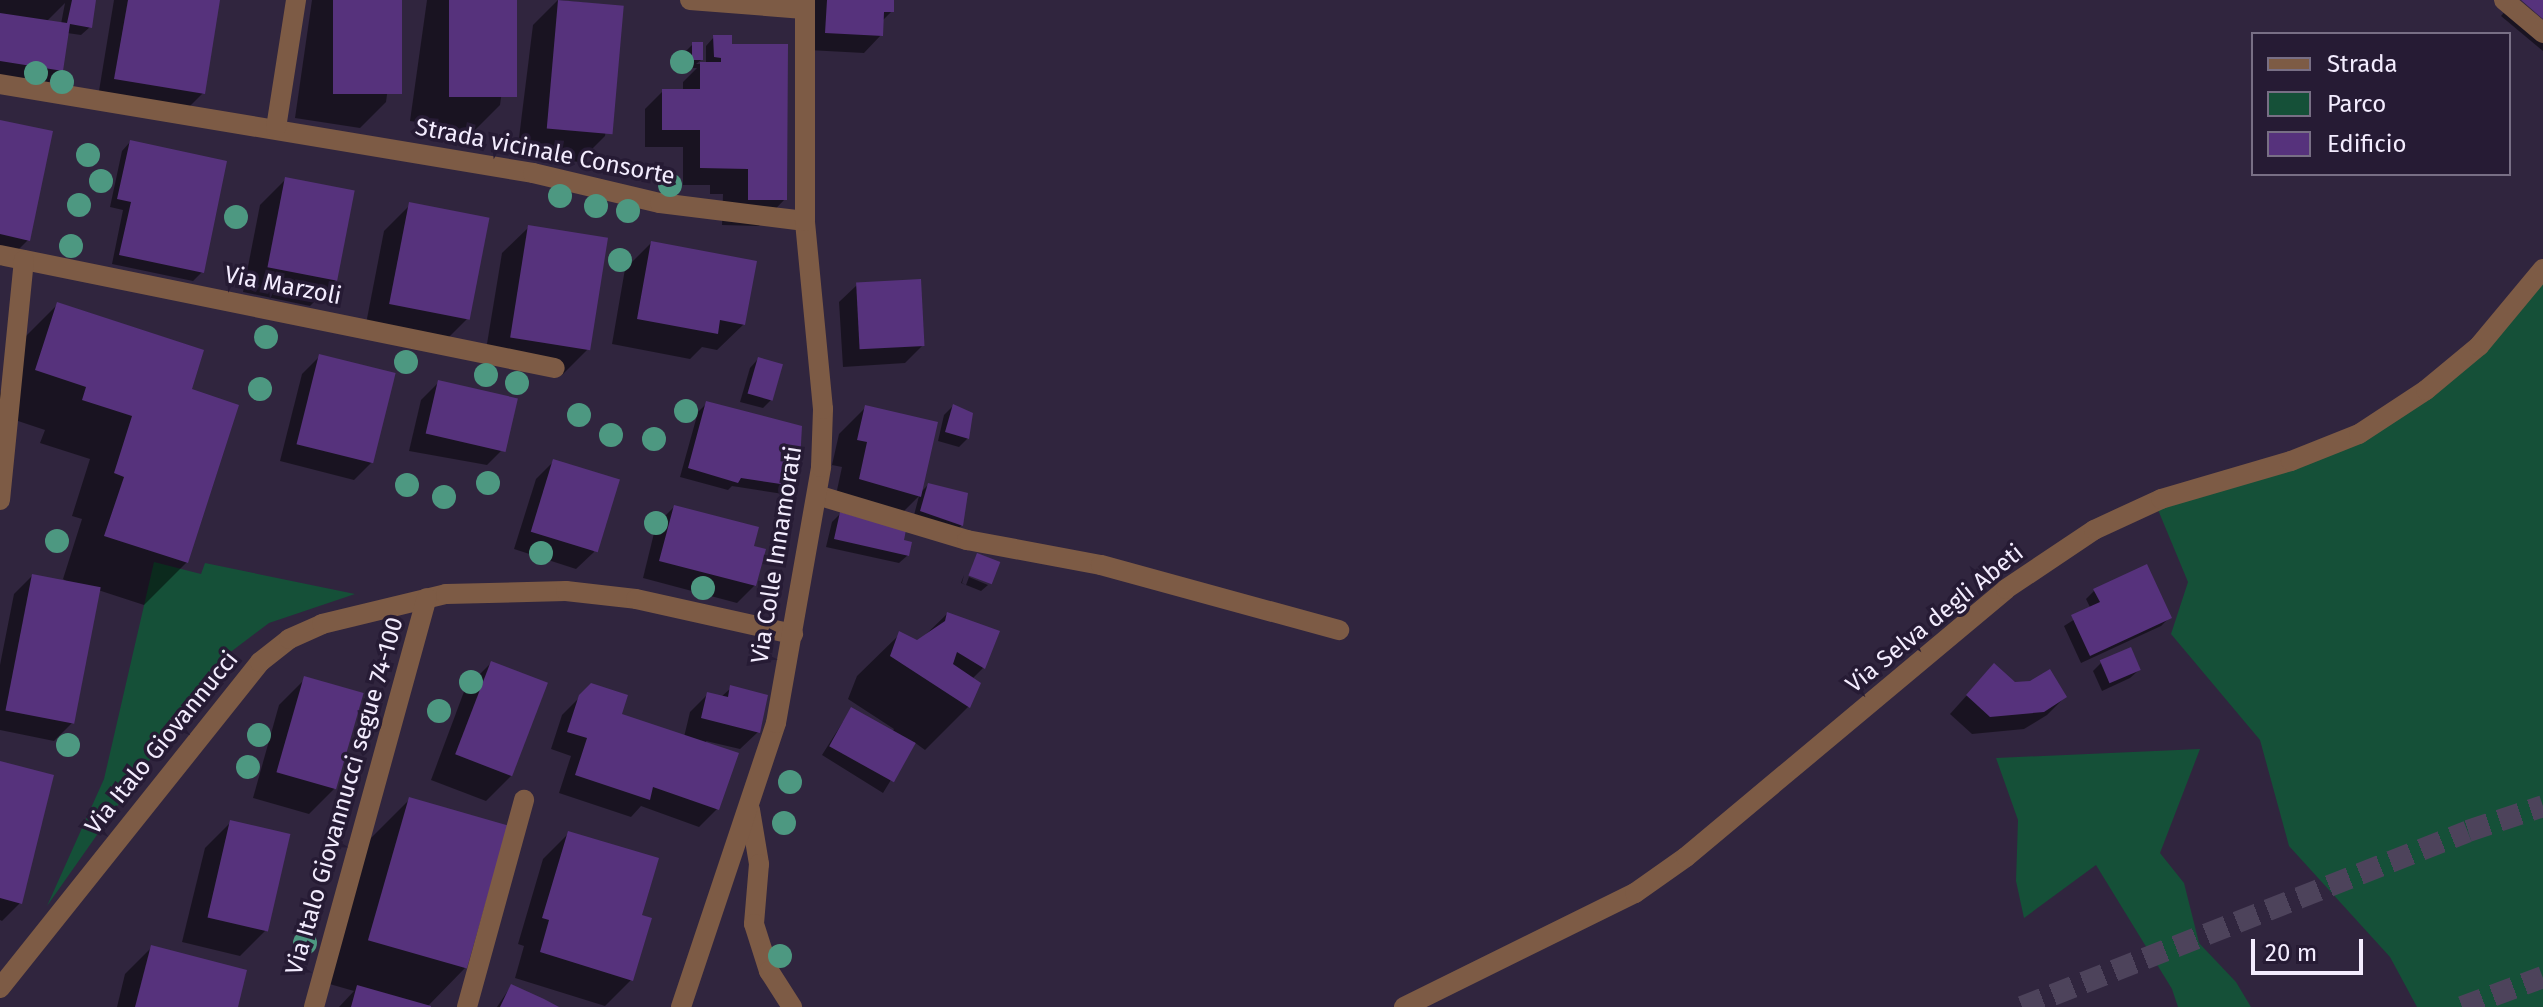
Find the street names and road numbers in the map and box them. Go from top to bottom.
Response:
street label: Strada vicinale Consorte [413,113,677,191]
street label: Via Marzoli [222,261,344,311]
street label: Via Colle Innamorati [746,444,808,666]
street label: Via Selva degli Abeti [1840,539,2030,699]
street label: Via Italo Giovannucci segue 74-100 [280,614,410,978]
street label: Via Italo Giovannucci [79,646,245,840]

